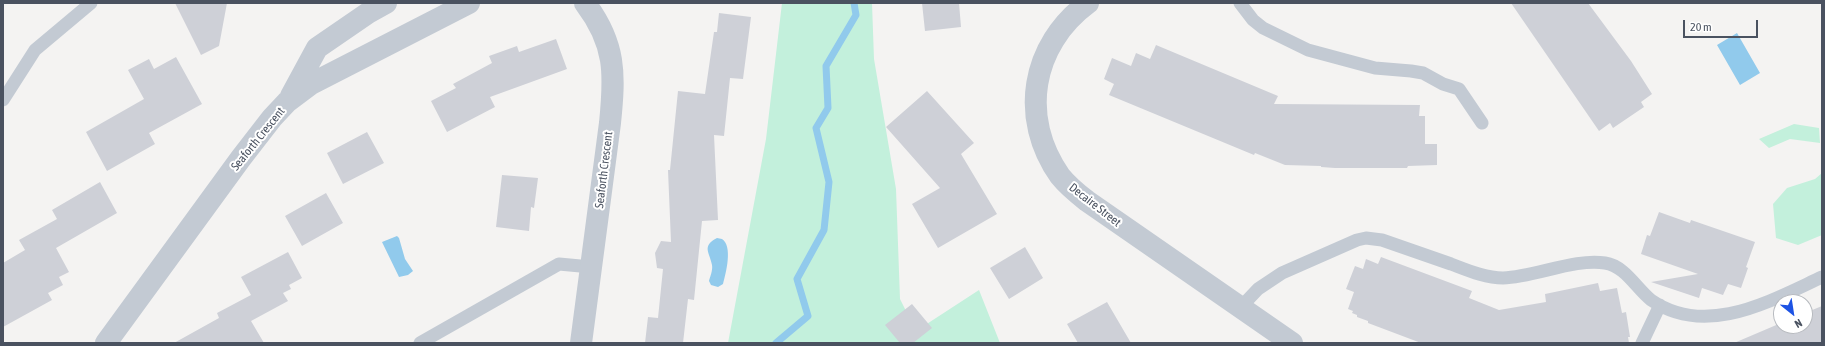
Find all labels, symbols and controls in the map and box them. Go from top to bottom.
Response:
scale bar [1685,12,1760,38]
text: 20 m [1690,20,1712,34]
street label: Seaforth Crescent [228,104,288,174]
street label: Seaforth Crescent [592,131,616,209]
street label: Decaire Street [1066,180,1124,230]
north arrow [1773,294,1813,334]
text: N [1793,317,1804,330]

